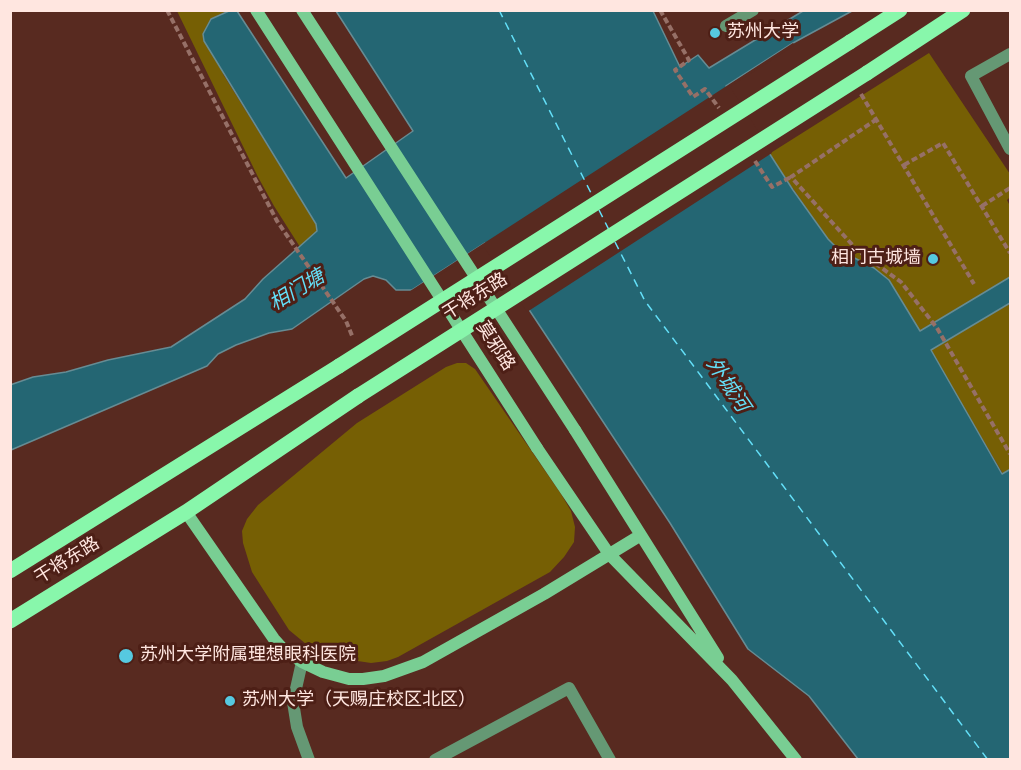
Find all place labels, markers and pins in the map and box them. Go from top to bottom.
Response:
place label: 苏州大学 [727,22,799,44]
marker: 苏州大学 [708,26,722,40]
place label: 相门古城墙 [831,248,921,270]
marker: 相门古城墙 [926,252,940,266]
place label: 苏州大学附属理想眼科医院 [140,645,356,667]
marker: 苏州大学附属理想眼科医院 [117,647,135,665]
place label: 苏州大学（天赐庄校区北区） [242,690,476,712]
marker: 苏州大学（天赐庄校区北区） [223,694,237,708]

